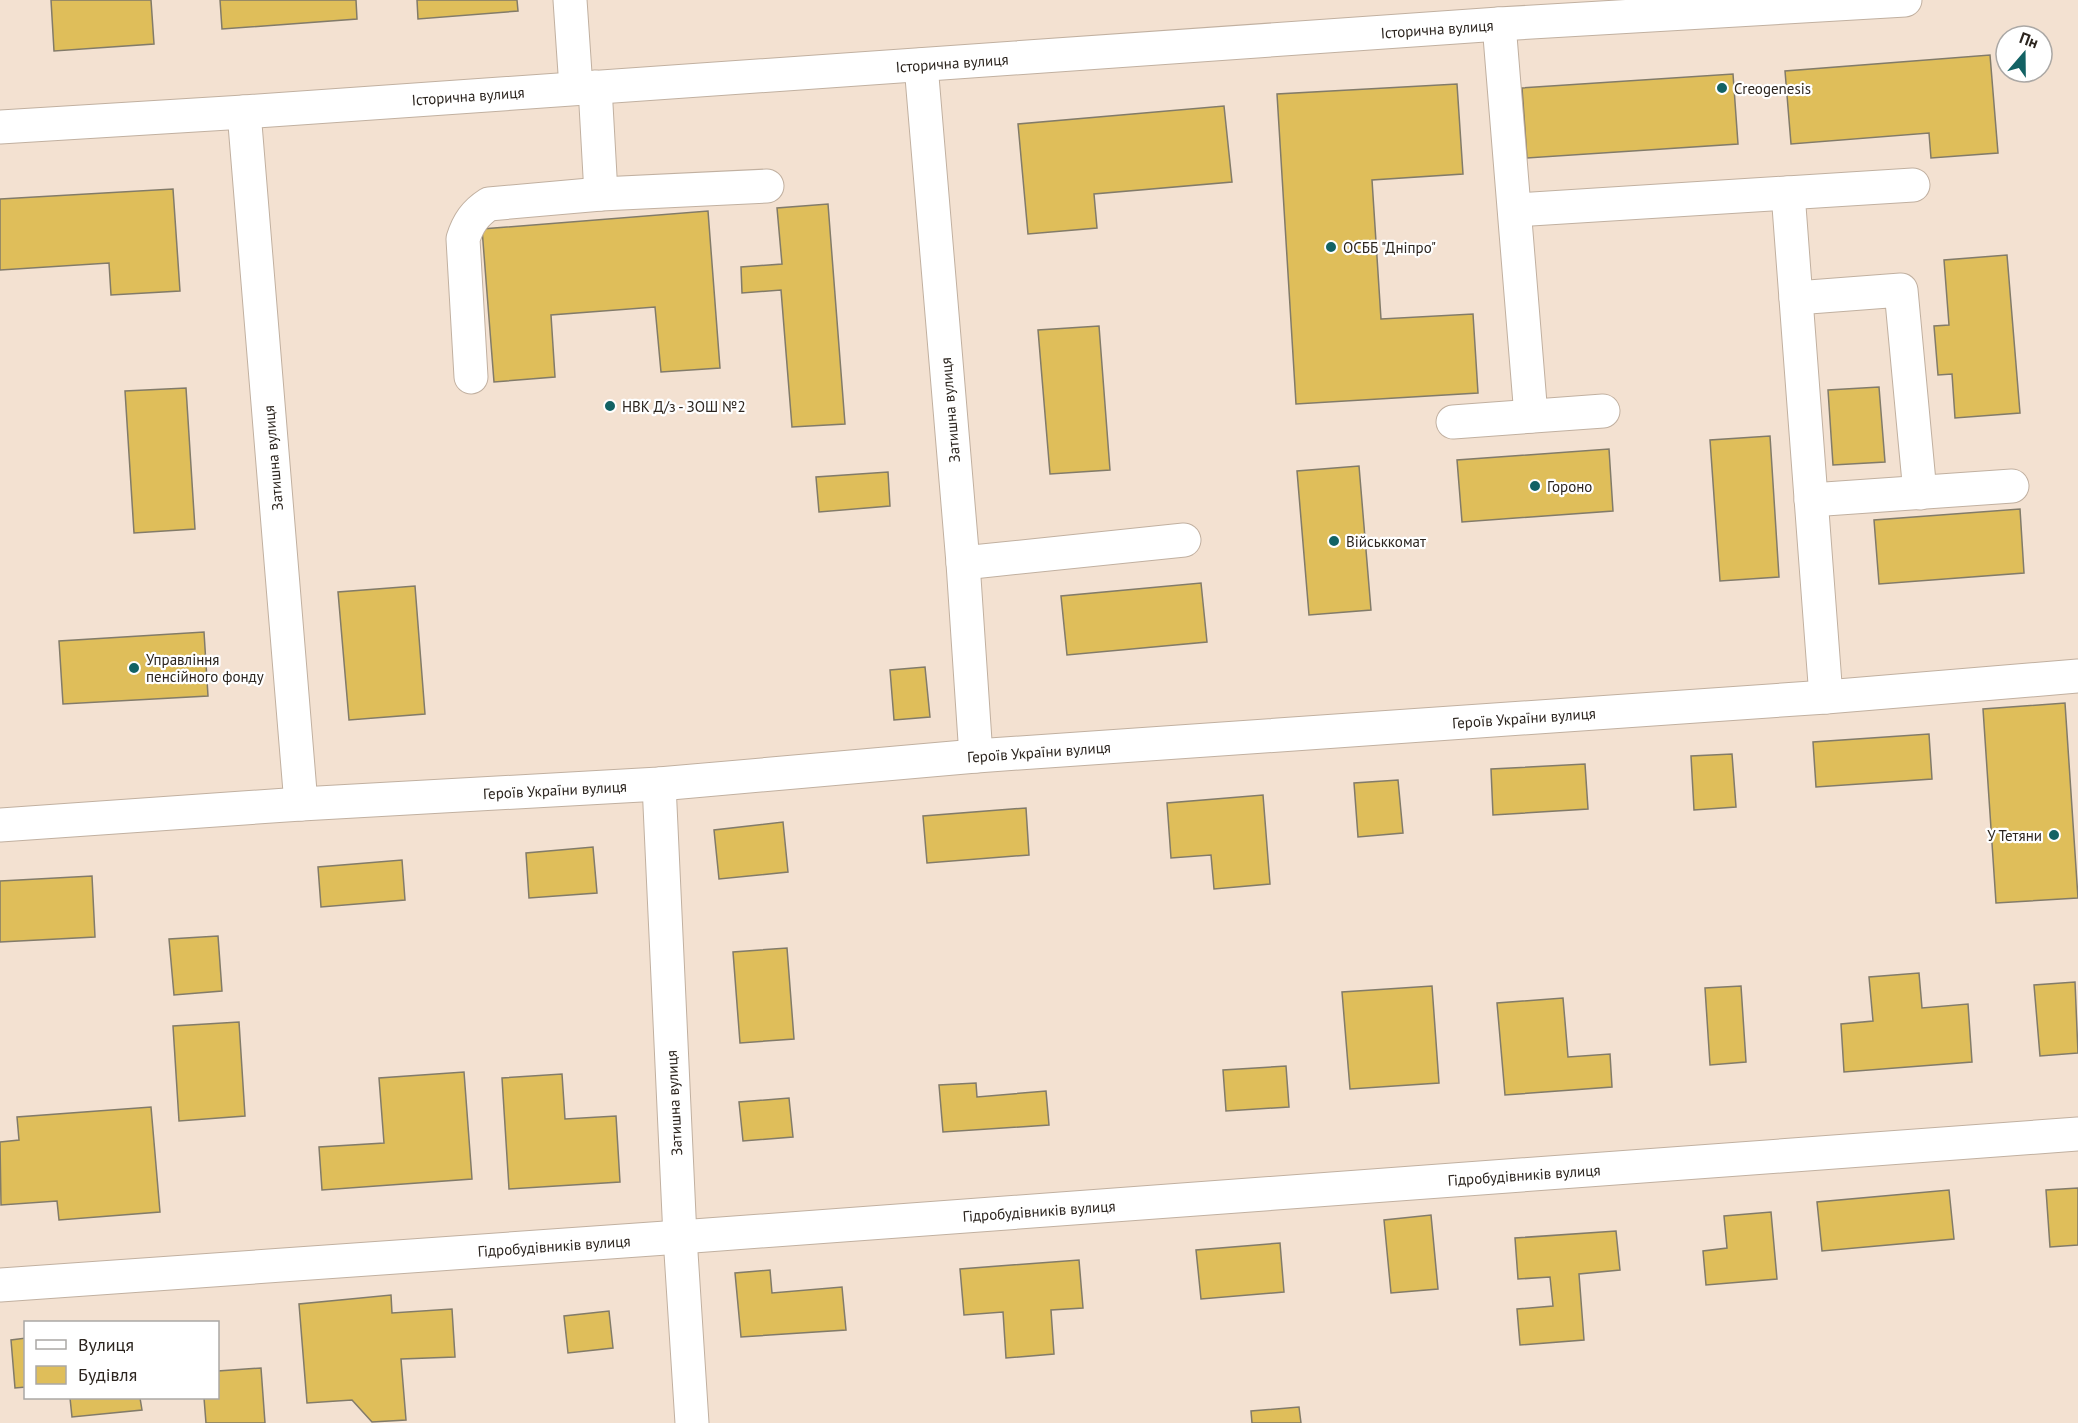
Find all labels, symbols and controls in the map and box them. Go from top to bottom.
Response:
street label: Історична вулиця [1380,16,1494,42]
north arrow [1994,24,2054,84]
text: Пн [2017,27,2041,53]
street label: Історична вулиця [895,50,1009,76]
place label: Creogenesis [1734,79,1811,98]
marker: Creogenesis [1715,81,1729,95]
street label: Історична вулиця [411,83,525,109]
place label: ОСББ "Днiпро" [1343,238,1436,257]
marker: ОСББ "Днiпро" [1324,240,1338,254]
street label: Затишна вулиця [936,357,964,463]
place label: НВК Д/з - ЗОШ №2 [622,397,746,416]
marker: НВК Д/з - ЗОШ №2 [603,399,617,413]
street label: Затишна вулиця [259,405,287,511]
place label: Гороно [1547,477,1592,496]
marker: Гороно [1528,479,1542,493]
place label: Військкомат [1346,532,1426,551]
marker: Військкомат [1327,534,1341,548]
place label: Управління пенсійного фонду [146,650,264,686]
marker: Управління пенсійного фонду [127,661,141,675]
street label: Героїв України вулиця [1451,703,1597,733]
street label: Героїв України вулиця [966,737,1112,767]
street label: Героїв України вулиця [483,777,627,803]
place label: У Тетяни [1987,826,2042,845]
marker: У Тетяни [2047,828,2061,842]
street label: Затишна вулиця [662,1050,686,1156]
street label: Гідробудівників вулиця [1447,1160,1601,1190]
street label: Гідробудівників вулиця [962,1196,1116,1226]
street label: Гідробудівників вулиця [477,1231,631,1261]
legend [24,1321,219,1399]
text: Вулиця [78,1333,134,1356]
text: Будівля [78,1363,137,1386]

